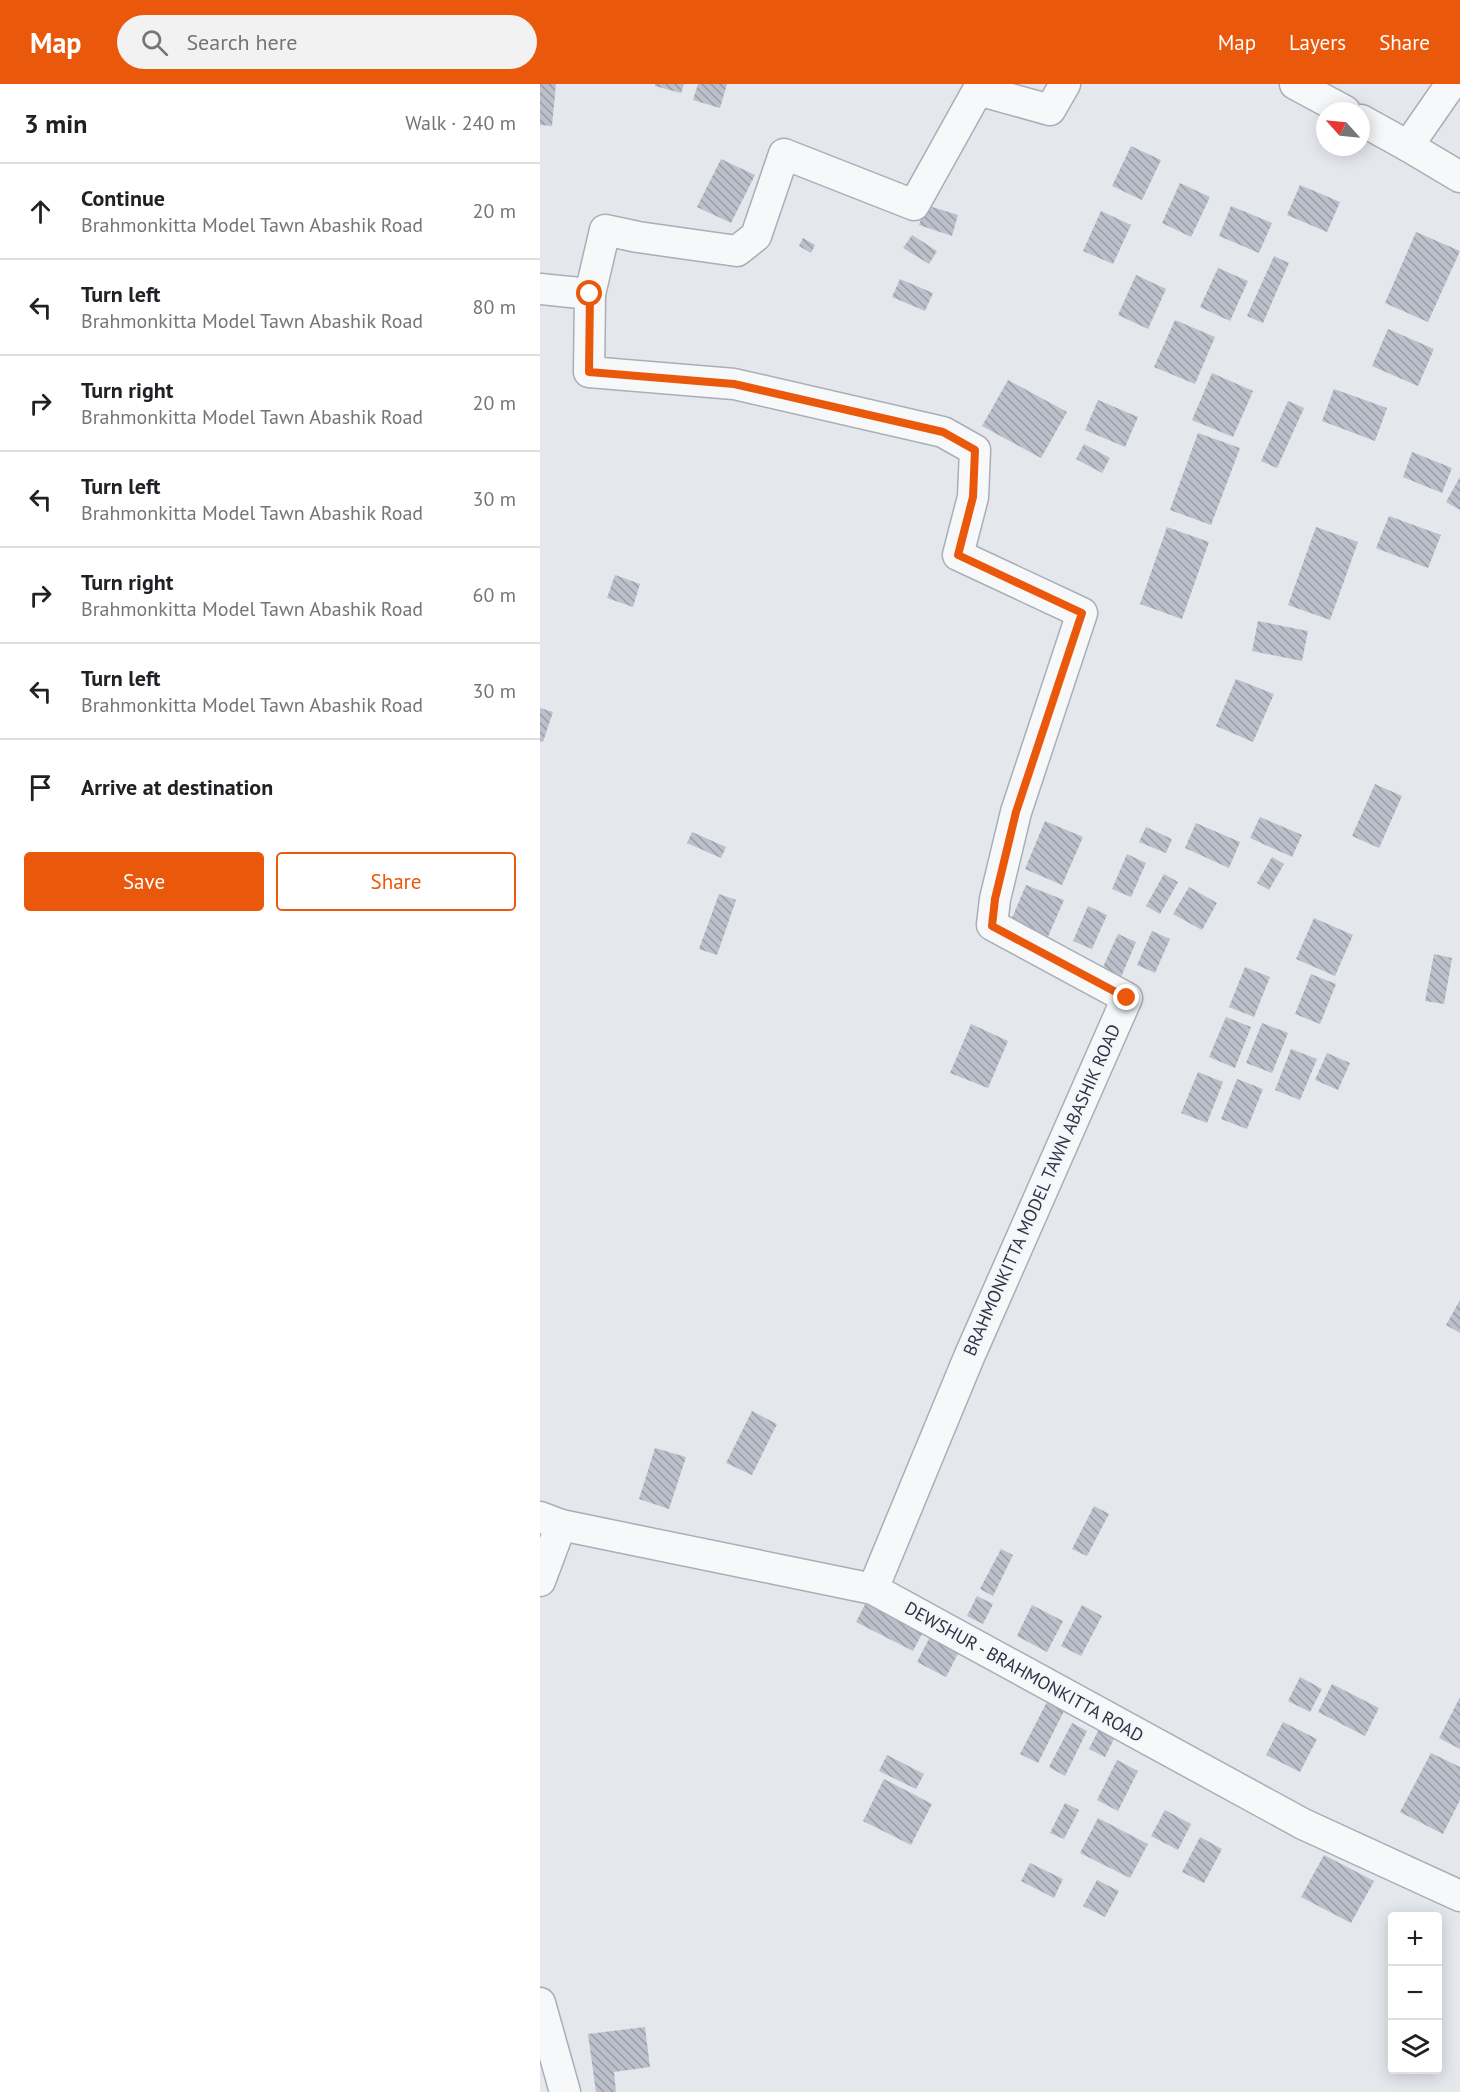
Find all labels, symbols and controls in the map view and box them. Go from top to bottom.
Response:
search box [117,15,537,69]
text: Map [30,24,81,61]
icon: search [138,26,171,59]
text: Search here [186,28,297,56]
text: Map [1218,29,1256,56]
text: Layers [1289,29,1346,56]
text: Share [1379,29,1430,56]
north arrow [1316,102,1370,156]
text: 3 min [24,107,87,140]
text: Walk · 240 m [405,110,516,136]
text: Continue [81,184,165,212]
icon: ahead [24,195,57,228]
text: 20 m [473,198,516,224]
text: Brahmonkitta Model Tawn Abashik Road [81,212,423,238]
text: Turn left [81,280,161,308]
route start [576,280,602,306]
icon: left [24,291,57,324]
text: 80 m [473,294,516,320]
text: Brahmonkitta Model Tawn Abashik Road [81,308,423,334]
text: Turn right [81,376,173,404]
icon: right [24,387,57,420]
text: 20 m [473,390,516,416]
text: Brahmonkitta Model Tawn Abashik Road [81,404,423,430]
text: Turn left [81,472,161,500]
icon: left [24,483,57,516]
text: 30 m [473,486,516,512]
text: Brahmonkitta Model Tawn Abashik Road [81,500,423,526]
text: Turn right [81,568,173,596]
icon: right [24,579,57,612]
text: 60 m [473,582,516,608]
text: Brahmonkitta Model Tawn Abashik Road [81,596,423,622]
text: Turn left [81,664,161,692]
icon: left [24,675,57,708]
text: 30 m [473,678,516,704]
text: Brahmonkitta Model Tawn Abashik Road [81,692,423,718]
icon: arrive [24,771,57,804]
text: Arrive at destination [81,773,273,801]
button: Save [24,852,264,911]
button: Share [276,852,516,911]
route end [1113,984,1139,1010]
street label: BRAHMONKITTA MODEL TAWN ABASHIK ROAD [958,1020,1125,1359]
street label: DEWSHUR - BRAHMONKITTA ROAD [901,1596,1148,1747]
map controls [1388,1912,1442,2074]
button: + [1388,1912,1442,1966]
button: − [1388,1966,1442,2020]
button: layers [1388,2020,1442,2074]

